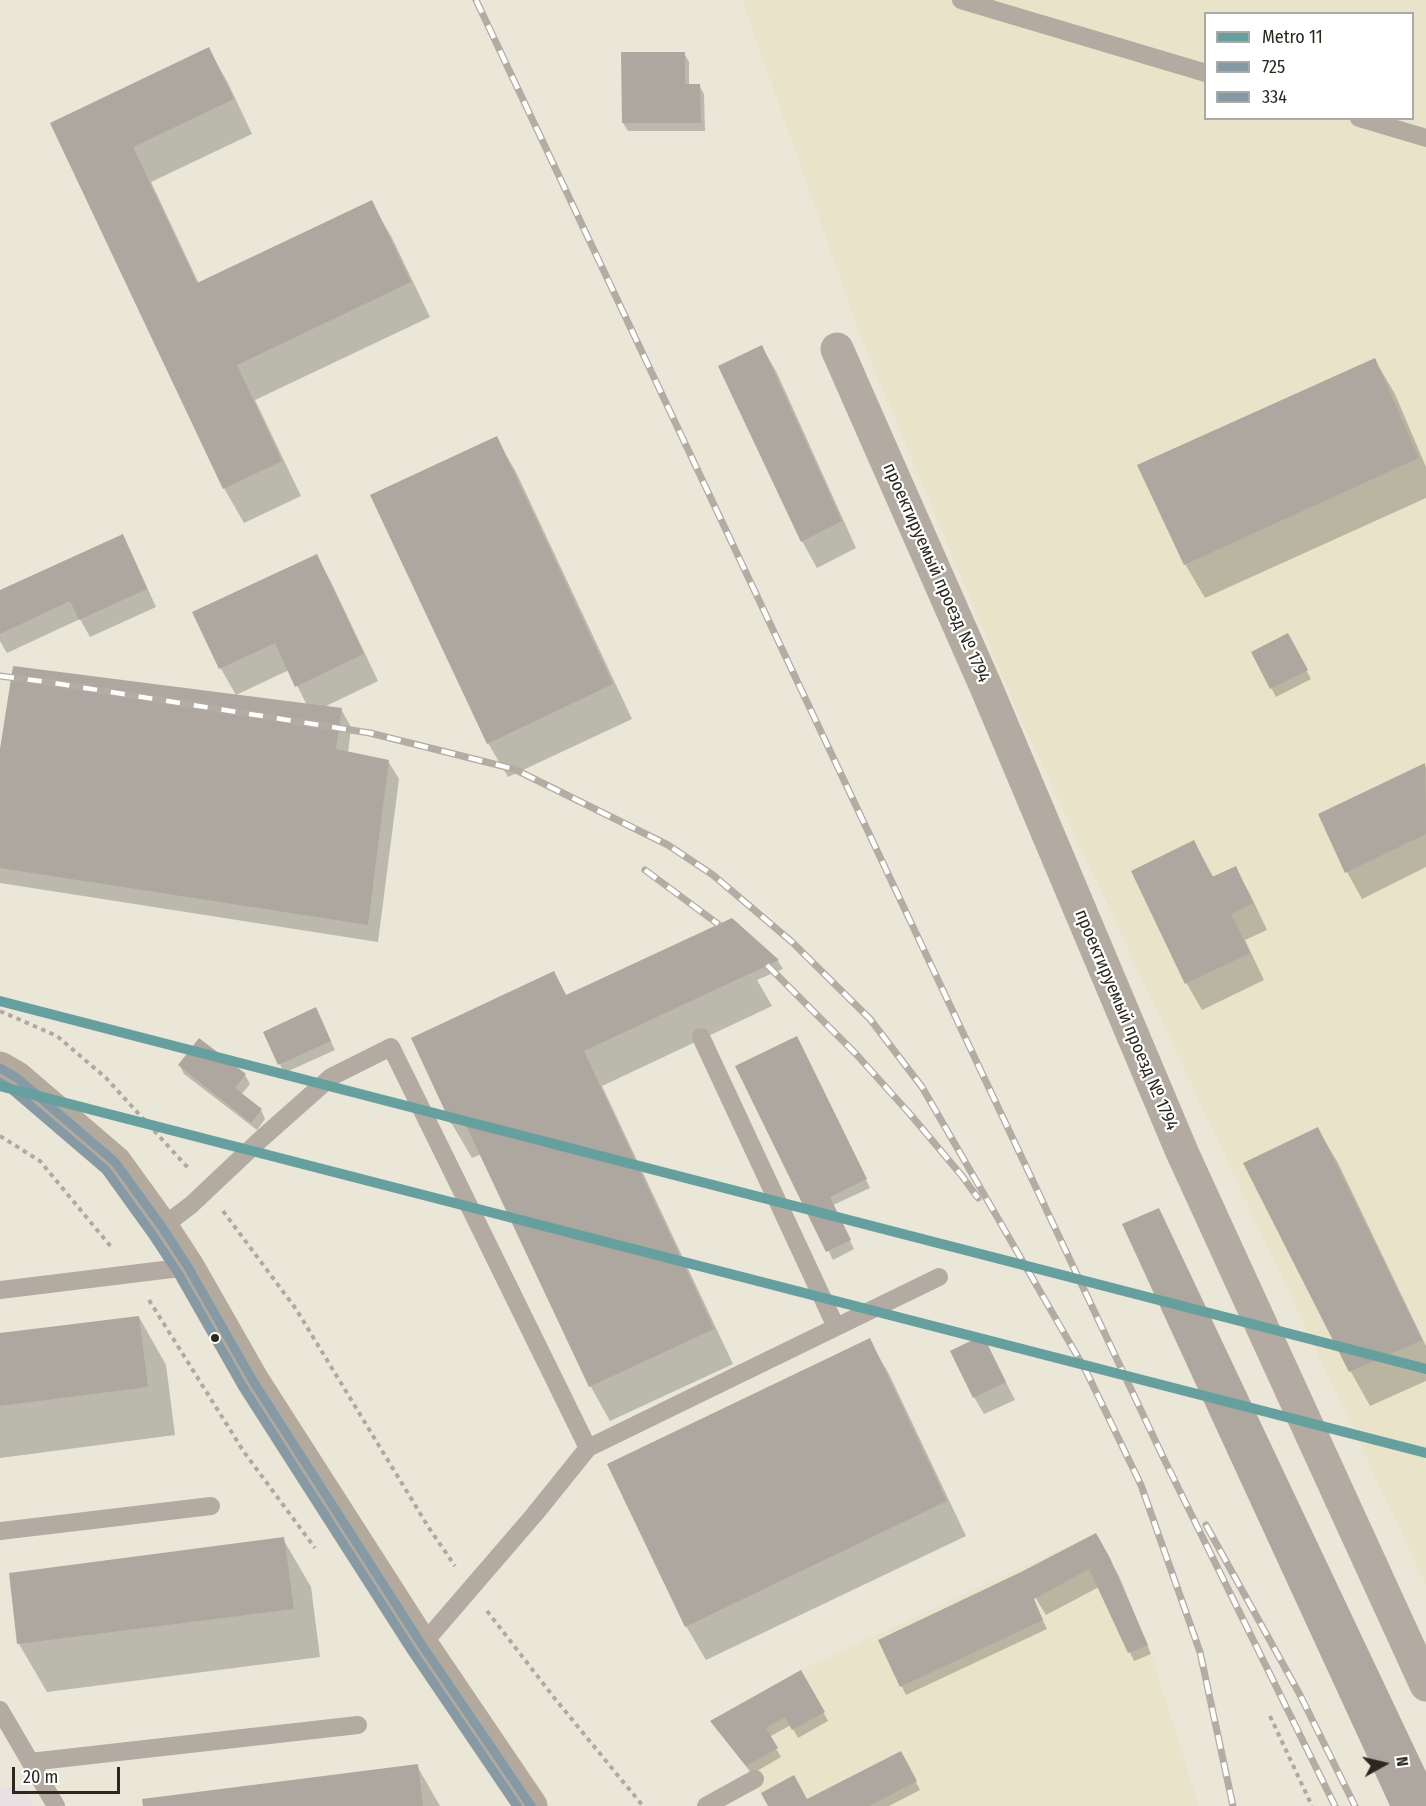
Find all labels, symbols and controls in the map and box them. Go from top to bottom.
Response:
legend [1204,12,1414,120]
text: Metro 11 [1262,26,1323,48]
text: 725 [1262,56,1285,78]
text: 334 [1262,86,1287,108]
street label: проектируемый проезд № 1794 [878,460,994,686]
street label: проектируемый проезд № 1794 [1070,906,1182,1134]
unlabelled marker [209,1332,221,1344]
north arrow [1354,1734,1414,1794]
scale bar [15,1755,123,1793]
text: N [1392,1755,1412,1767]
text: 20 m [23,1766,58,1788]

